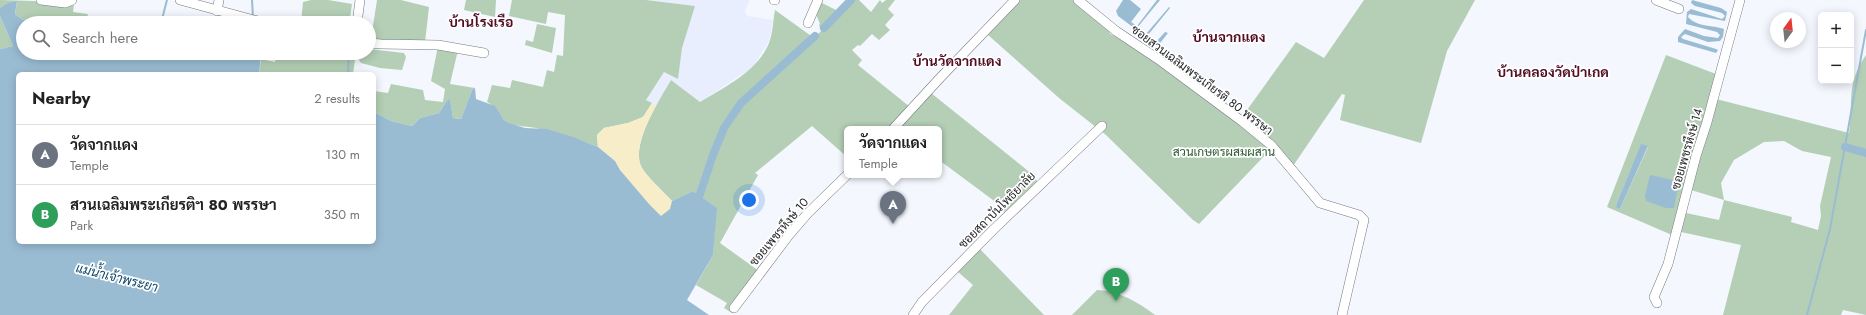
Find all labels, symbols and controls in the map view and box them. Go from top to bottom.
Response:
district label: บ้านโรงเรือ [449,12,513,32]
north arrow [1770,12,1806,48]
map controls [1818,12,1854,84]
button: + [1818,12,1854,48]
search box [16,16,376,60]
street label: ซอยสวนเฉลิมพระเกียรติ 80 พรรษา [1127,21,1277,139]
icon: search [30,27,52,49]
text: Search here [62,27,138,49]
district label: บ้านจากแดง [1193,27,1265,47]
button: − [1818,48,1854,84]
district label: บ้านวัดจากแดง [913,51,1001,71]
district label: บ้านคลองวัดป่าเกด [1497,62,1609,82]
text: Nearby [32,86,90,110]
text: 2 results [314,89,360,108]
street label: ซอยเพชรหึงษ์ 14 [1667,106,1707,192]
popup [844,126,942,178]
text: วัดจากแดง [859,132,927,154]
text: วัดจากแดง [70,134,138,156]
park label: สวนเกษตรผสมผสาน [1173,143,1275,161]
text: A [40,145,50,164]
text: 130 m [325,145,360,164]
text: Temple [859,154,898,173]
text: Temple [70,156,109,175]
street label: ซอยสถาบันโพธิยาลัย [954,167,1040,253]
your location [739,190,759,210]
pin: A [880,191,906,224]
text: สวนเฉลิมพระเกียรติฯ 80 พรรษา [70,194,277,216]
street label: ซอยเพชรหึงษ์ 10 [745,194,813,270]
text: B [41,205,49,224]
text: 350 m [324,205,360,224]
text: Park [70,216,93,235]
water label: แม่น้ำเจ้าพระยา [74,255,161,297]
pin: B [1103,268,1129,301]

